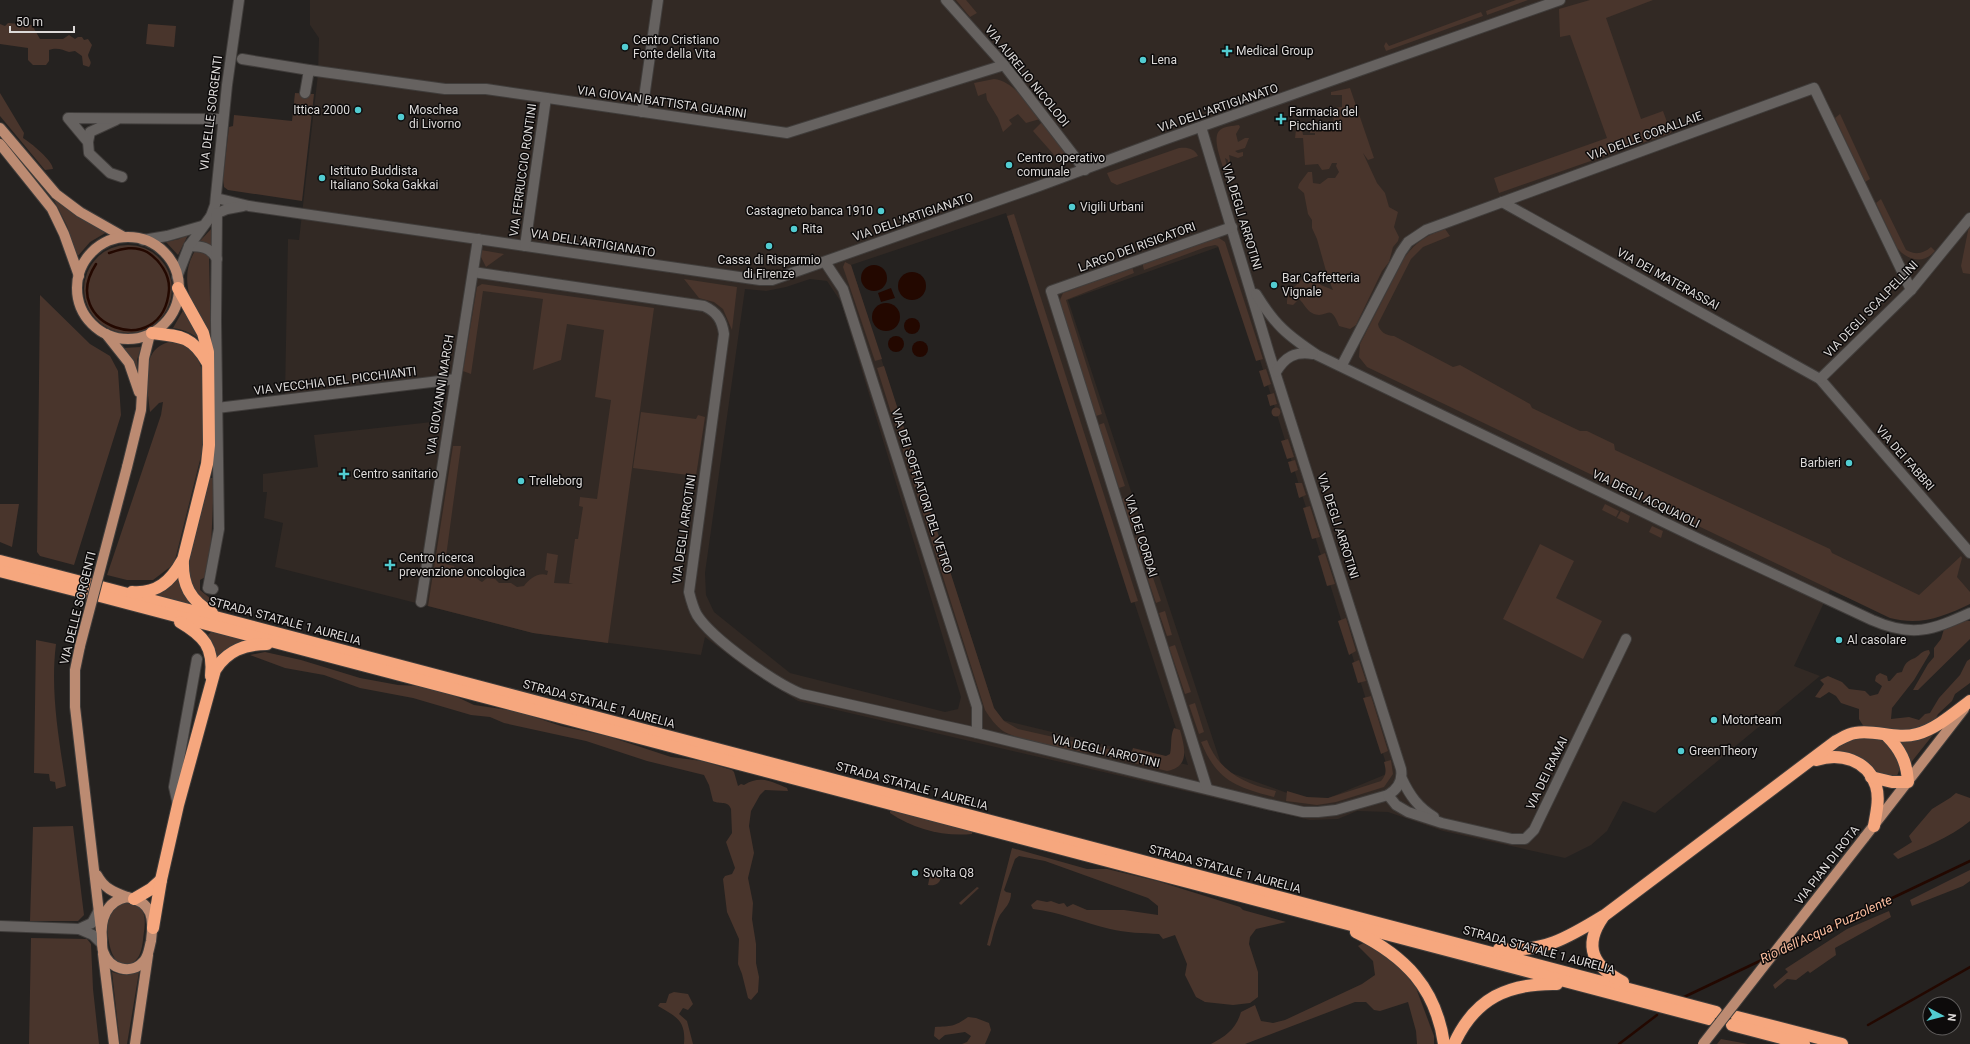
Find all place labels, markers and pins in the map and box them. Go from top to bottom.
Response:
place label: Centro Cristiano Fonte della Vita [633,33,719,61]
marker: Centro Cristiano Fonte della Vita [620,42,630,52]
place label: Medical Group [1236,44,1314,58]
marker: Medical Group [1221,45,1233,57]
place label: Lena [1151,53,1177,67]
marker: Lena [1138,55,1148,65]
place label: Ittica 2000 [293,103,350,117]
place label: Moschea di Livorno [409,103,461,131]
marker: Ittica 2000 [353,105,363,115]
place label: Farmacia del Picchianti [1289,105,1358,133]
marker: Moschea di Livorno [396,112,406,122]
marker: Farmacia del Picchianti [1276,114,1286,124]
place label: Centro operativo comunale [1017,151,1105,179]
marker: Centro operativo comunale [1004,160,1014,170]
place label: Istituto Buddista Italiano Soka Gakkai [330,164,438,192]
marker: Istituto Buddista Italiano Soka Gakkai [317,173,327,183]
place label: Vigili Urbani [1080,200,1144,214]
marker: Vigili Urbani [1067,202,1077,212]
place label: Castagneto banca 1910 [746,204,873,218]
marker: Castagneto banca 1910 [876,206,886,216]
place label: Rita [802,222,823,236]
marker: Rita [789,224,799,234]
marker: Cassa di Risparmio di Firenze [764,241,774,251]
place label: Cassa di Risparmio di Firenze [717,253,821,281]
place label: Bar Caffetteria Vignale [1282,271,1360,299]
marker: Bar Caffetteria Vignale [1269,280,1279,290]
place label: Barbieri [1800,456,1841,470]
marker: Barbieri [1844,458,1854,468]
place label: Centro sanitario [353,467,438,481]
marker: Centro sanitario [338,468,350,480]
place label: Trelleborg [529,474,583,488]
marker: Trelleborg [516,476,526,486]
place label: Centro ricerca prevenzione oncologica [399,551,525,579]
marker: Centro ricerca prevenzione oncologica [384,559,396,571]
place label: Al casolare [1847,633,1906,647]
marker: Al casolare [1834,635,1844,645]
place label: Motorteam [1722,713,1782,727]
marker: Motorteam [1709,715,1719,725]
place label: GreenTheory [1689,744,1758,758]
marker: GreenTheory [1676,746,1686,756]
place label: Svolta Q8 [923,866,974,880]
marker: Svolta Q8 [910,868,920,878]

